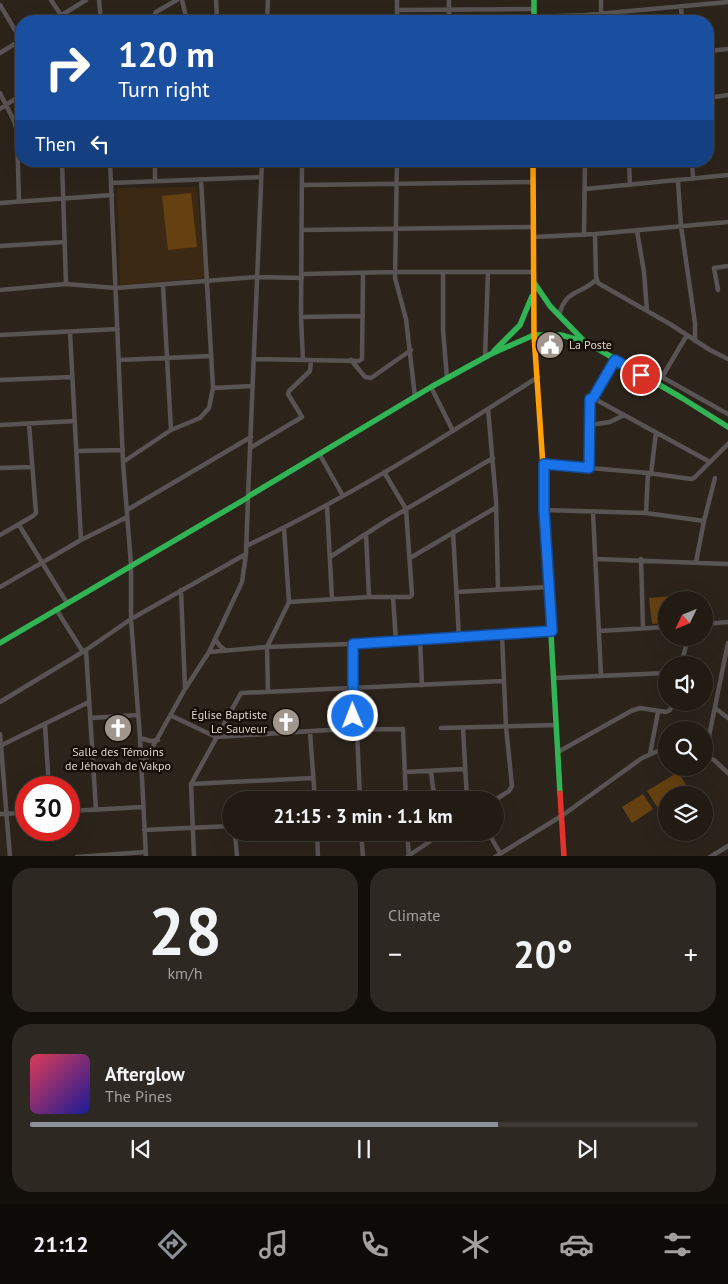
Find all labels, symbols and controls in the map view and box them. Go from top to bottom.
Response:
text: 120 m [118,31,215,77]
icon: right [35,35,100,100]
text: Turn right [118,75,210,103]
icon: left [86,130,114,158]
text: Then [35,132,76,156]
public building icon: La Poste [535,330,565,360]
place label: La Poste [569,337,612,352]
pin [620,354,662,396]
icon: arrive [627,361,655,389]
north arrow [658,591,712,646]
map controls [658,591,713,841]
button: sound [658,656,713,711]
position arrow [326,689,378,741]
place label: Église Baptiste Le Sauveur [191,707,267,736]
church icon: Église Baptiste Le Sauveur [271,707,301,737]
church icon: Salle des Témoins de Jéhovah de Vakpo [103,713,133,743]
button: search [658,721,713,776]
place label: Salle des Témoins de Jéhovah de Vakpo [65,744,171,773]
speed limit sign: 30 [15,776,80,841]
button: layers [658,786,713,841]
text: 21:15 · 3 min · 1.1 km [273,804,453,828]
text: 28 [148,888,222,972]
text: Climate [388,905,440,925]
text: 20° [513,929,573,978]
text: − [388,935,402,972]
text: + [684,935,698,972]
text: km/h [167,963,203,983]
text: Afterglow [105,1062,185,1086]
text: The Pines [105,1086,172,1106]
icon: previous [127,1135,155,1163]
icon: pause [350,1135,378,1163]
icon: next [573,1135,601,1163]
icon: directions [155,1227,190,1262]
icon: music [256,1227,291,1262]
icon: phone [357,1227,392,1262]
icon: climate [458,1227,493,1262]
icon: car [559,1227,594,1262]
icon: filters [660,1227,695,1262]
text: 21:12 [33,1230,89,1258]

